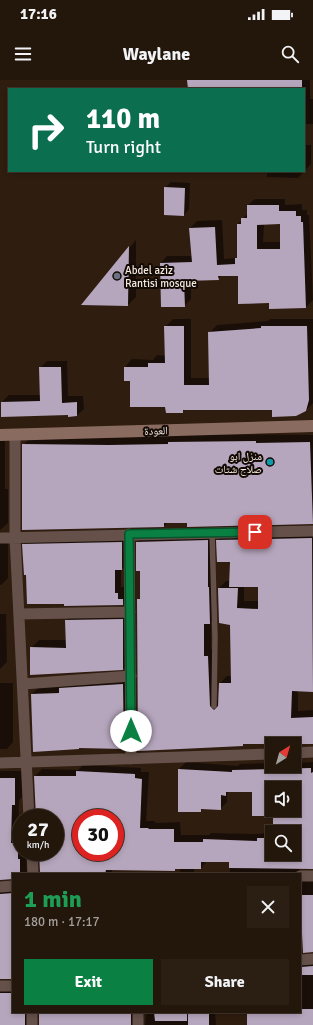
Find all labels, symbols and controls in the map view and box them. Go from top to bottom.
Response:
text: 17:16 [20,5,57,23]
icon: menu [12,43,34,65]
text: Waylane [123,43,190,65]
icon: search [279,43,301,65]
text: 110 m [86,102,160,136]
icon: right [20,104,72,156]
text: Turn right [86,136,161,158]
place label: Abdel aziz Rantisi mosque [125,264,197,290]
marker: Abdel aziz Rantisi mosque [112,271,122,281]
street label: العودة [144,424,168,438]
place label: منزل ابو صلاح شتات [215,450,262,476]
marker: منزل ابو صلاح شتات [265,457,275,467]
pin [238,515,272,549]
icon: arrive [244,521,266,543]
position arrow [110,710,152,752]
north arrow [265,737,301,773]
map controls [265,737,301,861]
button: sound [265,781,301,817]
speed limit sign: 30 [72,809,124,861]
text: 27 [27,817,49,842]
button: search [265,825,301,861]
text: km/h [27,839,49,851]
text: 1 min [24,884,82,914]
button: close [247,886,289,928]
text: 180 m · 17:17 [24,914,100,930]
button: Exit [24,959,153,1005]
button: Share [161,959,289,1005]

